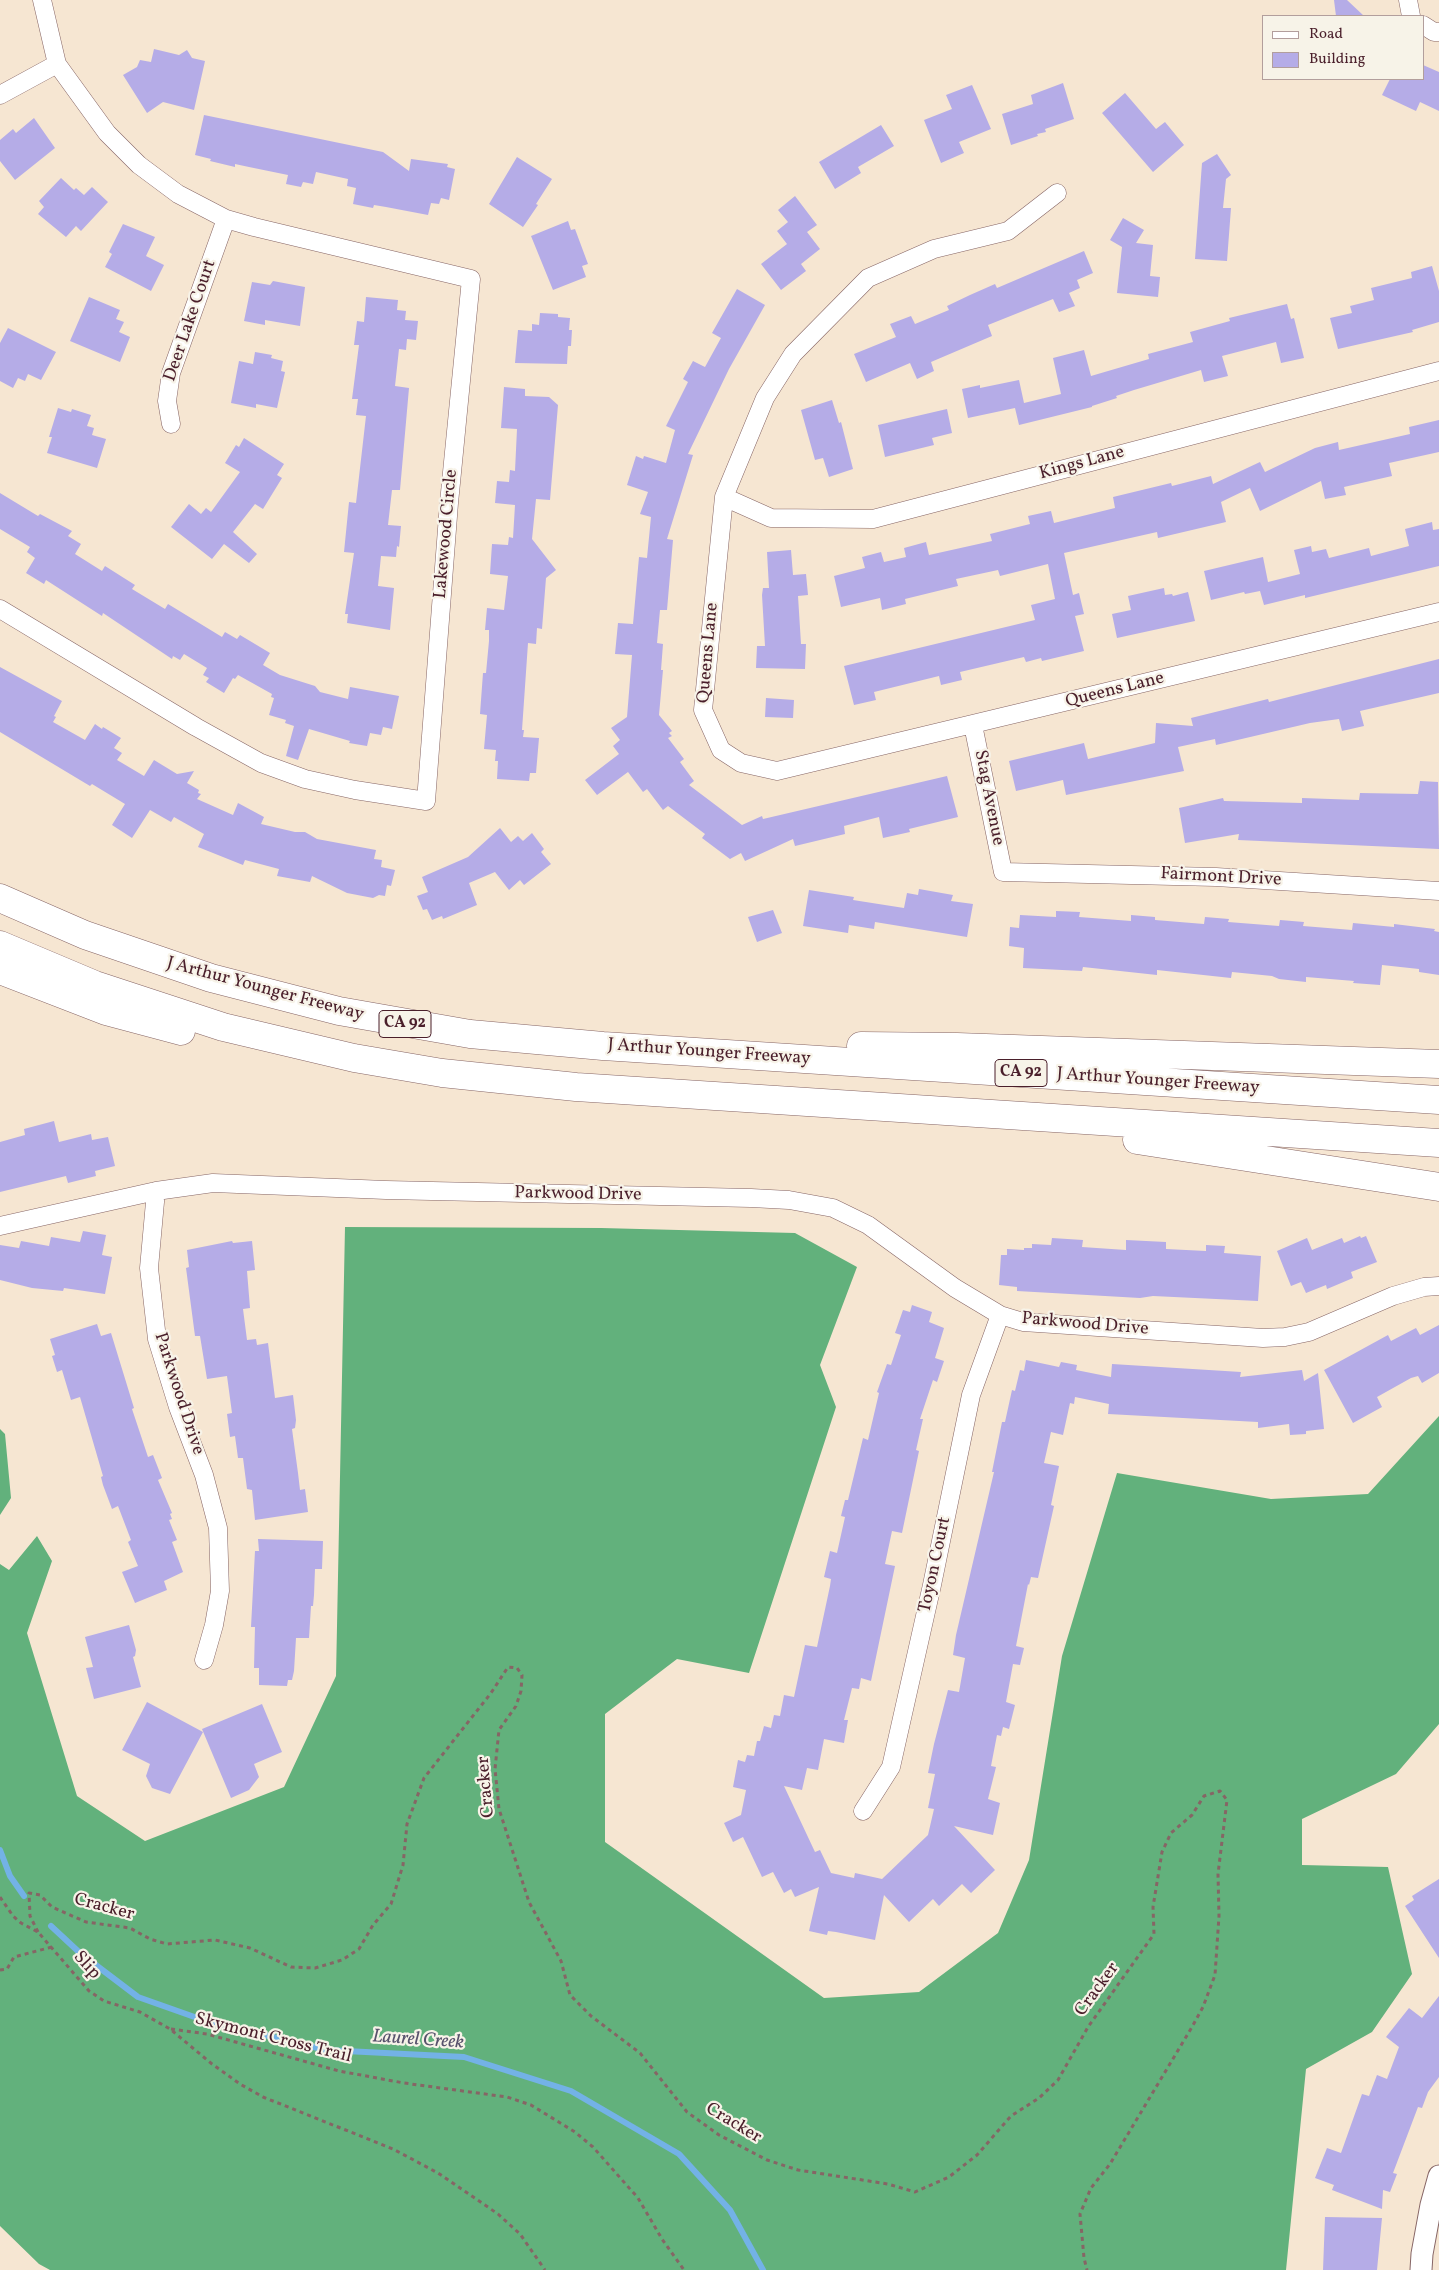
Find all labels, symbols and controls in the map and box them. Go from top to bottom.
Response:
legend [1262,15,1424,80]
text: Road [1309,24,1343,45]
text: Building [1309,49,1365,70]
street label: Deer Lake Court [160,257,222,385]
street label: Kings Lane [1037,442,1127,486]
street label: Lakewood Circle [431,468,463,600]
street label: Queens Lane [694,602,724,704]
street label: Queens Lane [1064,668,1166,714]
street label: Stag Avenue [968,748,1008,848]
street label: Fairmont Drive [1160,864,1282,892]
street label: J Arthur Younger Freeway [164,953,366,1027]
road number: CA 92 [379,1011,431,1038]
street label: J Arthur Younger Freeway [607,1035,811,1071]
road number: CA 92 [995,1060,1047,1086]
street label: J Arthur Younger Freeway [1056,1064,1260,1100]
street label: Parkwood Drive [514,1183,642,1207]
street label: Parkwood Drive [1021,1309,1149,1341]
street label: Parkwood Drive [148,1330,208,1458]
street label: Toyon Court [915,1515,957,1615]
street label: Cracker [474,1755,500,1819]
street label: Cracker [72,1890,136,1926]
street label: Slip [68,1947,104,1985]
street label: Cracker [1071,1959,1125,2021]
street label: Skymont Cross Trail [192,2009,354,2069]
water label: Laurel Creek [371,2026,465,2056]
street label: Cracker [701,2099,765,2149]

